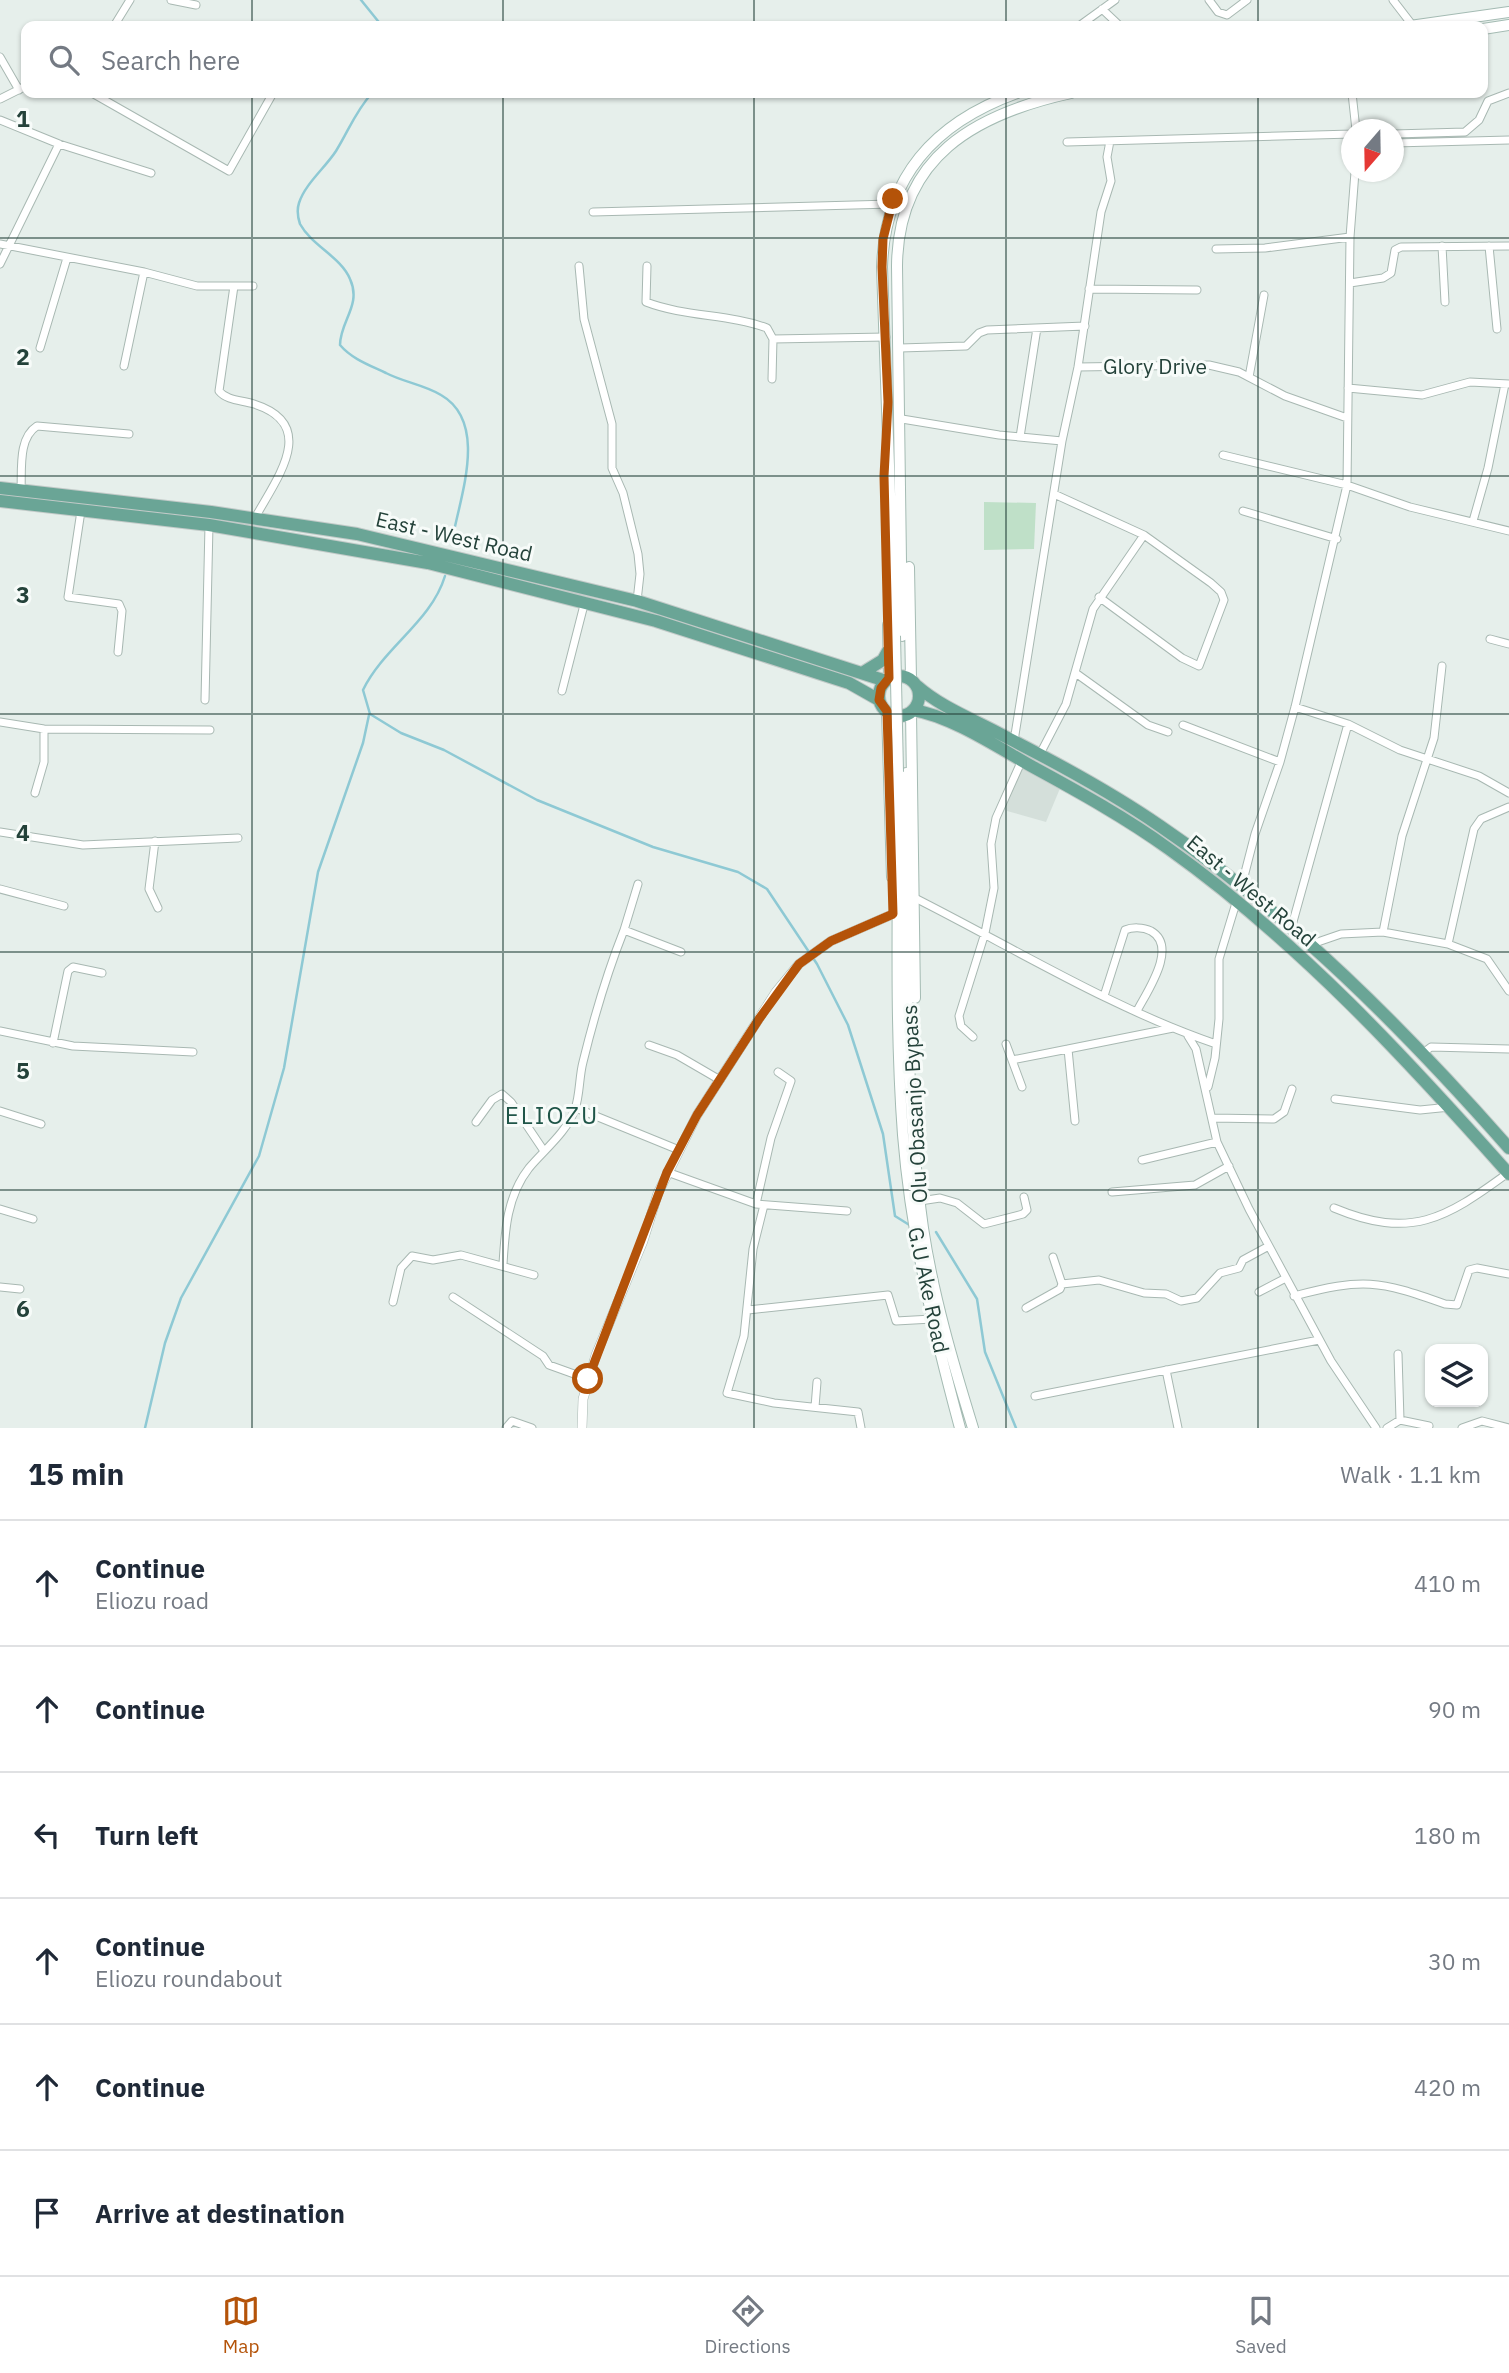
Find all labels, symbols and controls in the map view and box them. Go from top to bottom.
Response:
search box [21,21,1488,98]
icon: search [45,41,83,79]
text: Search here [101,43,240,77]
text: 1 [16,103,30,133]
north arrow [1341,119,1404,182]
route end [877,183,908,214]
text: 2 [16,341,30,371]
street label: Glory Drive [1103,352,1207,380]
street label: East - West Road [373,504,535,568]
text: 3 [16,579,30,609]
text: 4 [16,817,30,847]
street label: East - West Road [1181,828,1322,952]
street label: Olu Obasanjo Bypass [895,1004,933,1204]
text: 5 [16,1055,30,1085]
district label: ELIOZU [505,1099,599,1131]
street label: G.U Ake Road [902,1224,956,1355]
text: 6 [16,1293,30,1323]
map controls [1425,1344,1488,1407]
button: layers [1425,1344,1488,1407]
route start [572,1363,603,1394]
text: 15 min [28,1454,124,1493]
text: Walk · 1.1 km [1340,1459,1481,1489]
text: Continue [95,1551,205,1585]
icon: ahead [28,1564,66,1602]
text: 410 m [1414,1568,1481,1598]
text: Eliozu road [95,1585,209,1615]
icon: ahead [28,1690,66,1728]
text: Continue [95,1692,205,1726]
text: 90 m [1428,1694,1481,1724]
icon: left [28,1816,66,1854]
text: Turn left [95,1818,198,1852]
text: 180 m [1414,1820,1481,1850]
text: Continue [95,1929,205,1963]
icon: ahead [28,1942,66,1980]
text: 30 m [1428,1946,1481,1976]
text: Eliozu roundabout [95,1963,283,1993]
icon: ahead [28,2068,66,2106]
text: Continue [95,2070,205,2104]
text: 420 m [1414,2072,1481,2102]
icon: arrive [28,2194,66,2232]
text: Arrive at destination [95,2196,345,2230]
tab: Map [222,2292,260,2358]
tab: Directions [704,2292,791,2358]
tab: Saved [1235,2292,1287,2358]

